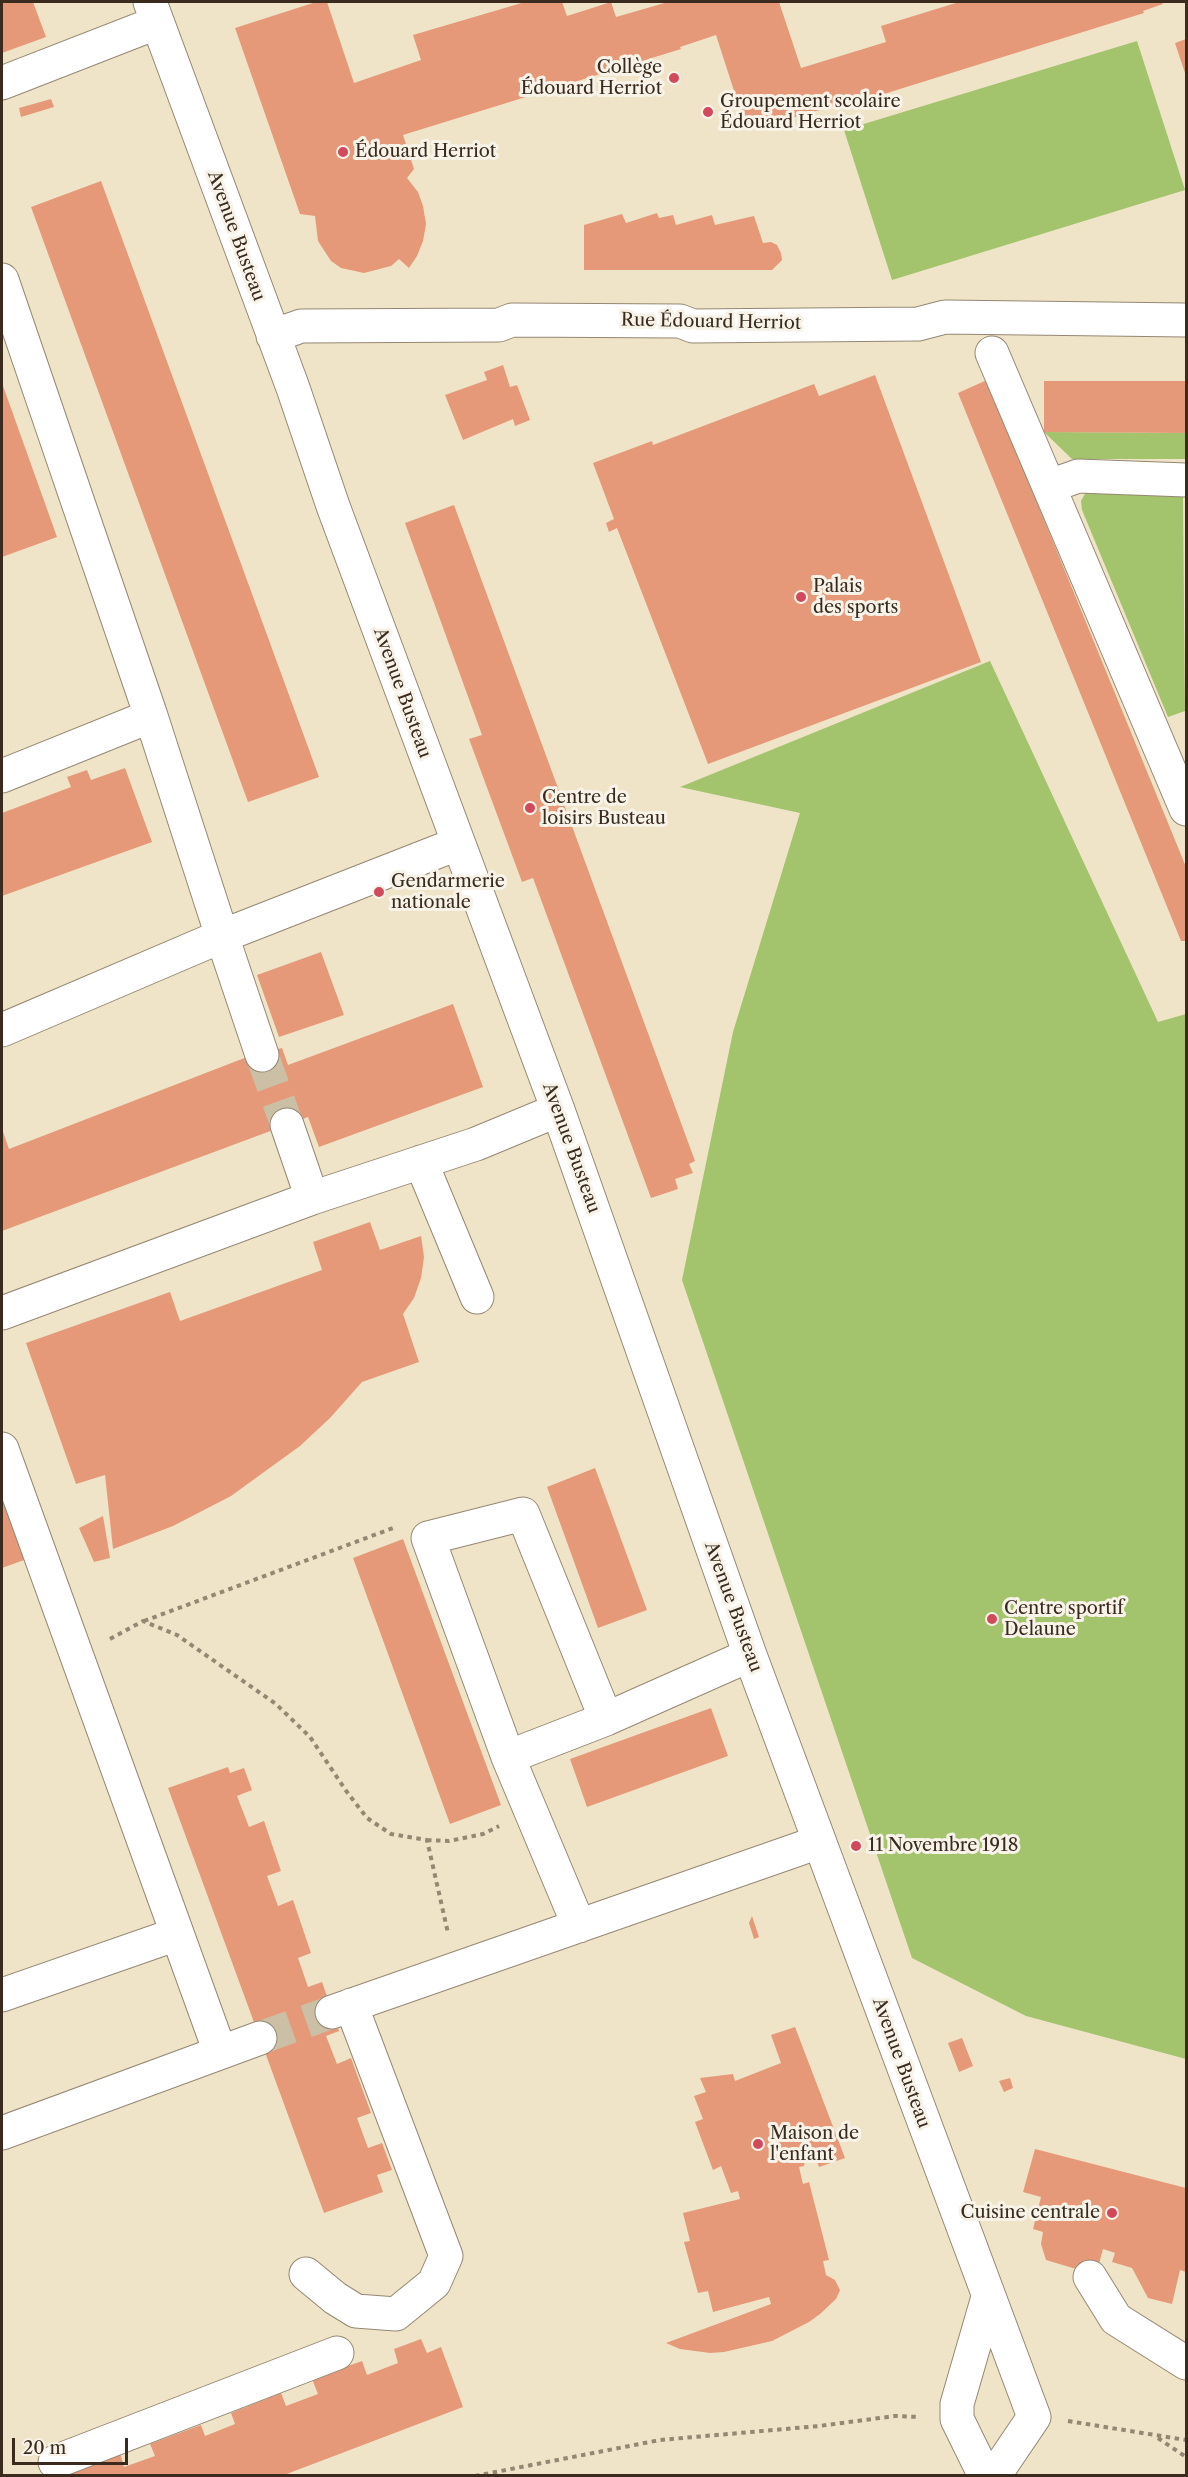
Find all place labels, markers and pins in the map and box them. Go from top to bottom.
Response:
place label: Collège Édouard Herriot [521,57,662,100]
marker: Collège Édouard Herriot [667,71,681,85]
place label: Groupement scolaire Édouard Herriot [720,91,900,134]
marker: Groupement scolaire Édouard Herriot [701,105,715,119]
place label: Édouard Herriot [355,141,496,163]
marker: Édouard Herriot [336,145,350,159]
place label: Palais des sports [813,576,898,618]
marker: Palais des sports [794,590,808,604]
place label: Centre de loisirs Busteau [542,787,666,830]
marker: Centre de loisirs Busteau [523,801,537,815]
place label: Gendarmerie nationale [391,871,505,914]
marker: Gendarmerie nationale [372,885,386,899]
place label: Centre sportif Delaune [1004,1598,1124,1640]
marker: Centre sportif Delaune [985,1612,999,1626]
place label: 11 Novembre 1918 [868,1835,1018,1857]
marker: 11 Novembre 1918 [849,1839,863,1853]
place label: Maison de l'enfant [770,2123,859,2166]
marker: Maison de l'enfant [751,2137,765,2151]
place label: Cuisine centrale [961,2202,1100,2224]
marker: Cuisine centrale [1105,2206,1119,2220]

